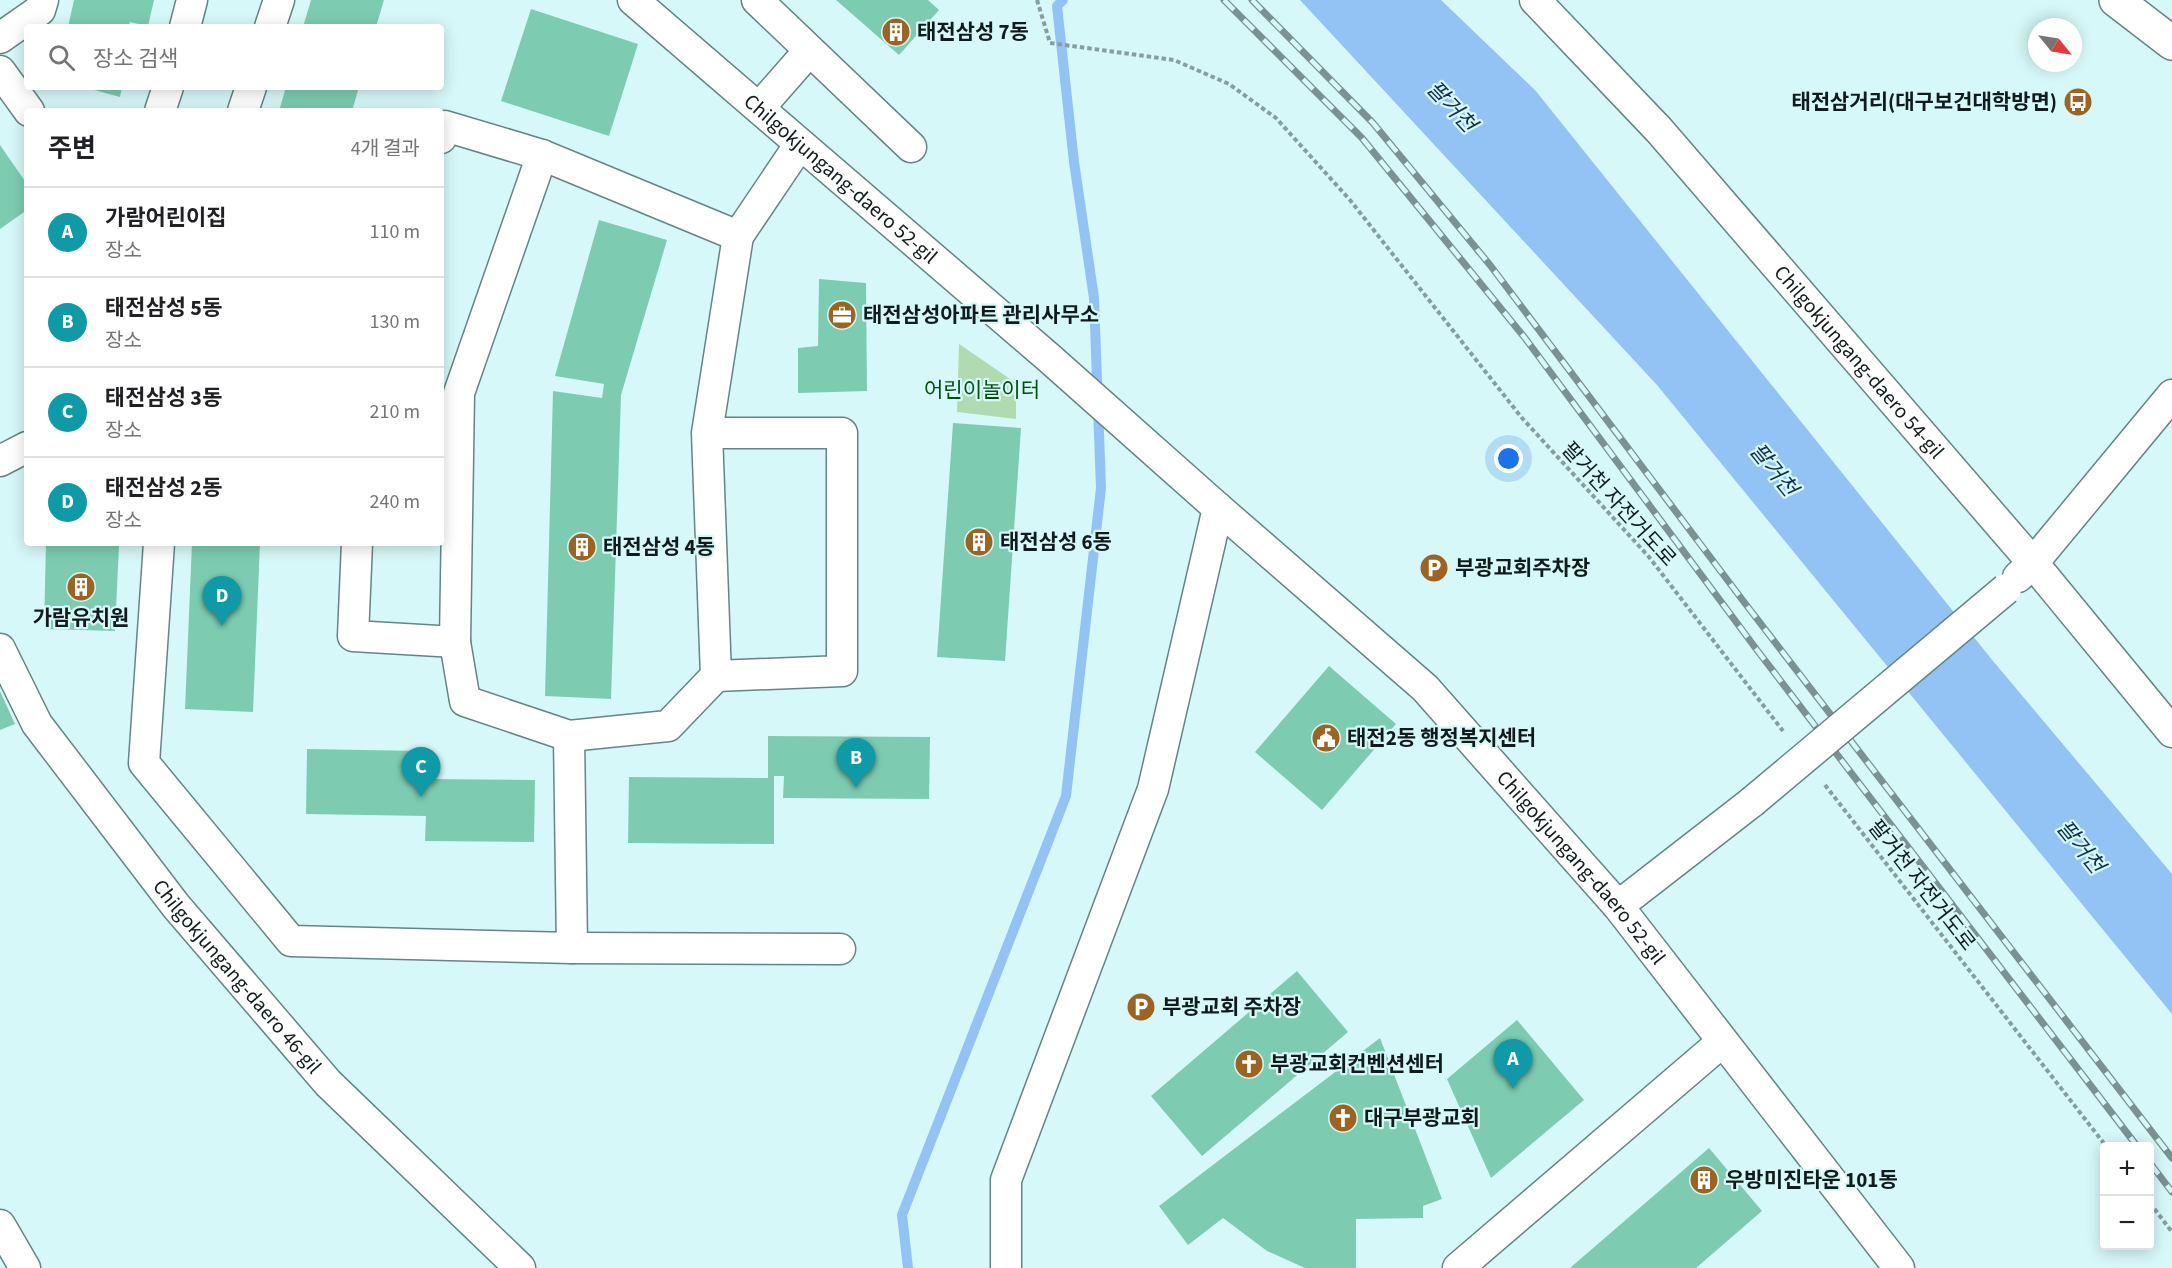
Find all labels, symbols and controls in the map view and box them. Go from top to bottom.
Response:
building icon: 태전삼성 7동 [880,16,912,48]
place label: 태전삼성 7동 [917,17,1029,47]
north arrow [2028,18,2082,72]
search box [24,24,444,90]
icon: search [45,41,78,74]
text: 장소 검색 [93,43,178,75]
water label: 팔거천 [1419,74,1486,142]
bus stop icon: 태전삼거리(대구보건대학방면) [2062,86,2094,118]
street label: Chilgokjungang-daero 52-gil [737,87,944,271]
place label: 태전삼거리(대구보건대학방면) [1791,87,2057,117]
text: 주변 [48,130,96,167]
text: 4개 결과 [351,135,420,163]
text: 가람어린이집 [105,202,226,234]
text: A [62,218,73,246]
text: 110 m [370,218,420,246]
text: 장소 [105,237,142,265]
street label: Chilgokjungang-daero 54-gil [1767,258,1951,465]
text: 태전삼성 5동 [105,292,222,324]
office icon: 태전삼성아파트 관리사무소 [826,299,858,331]
place label: 태전삼성아파트 관리사무소 [863,300,1099,330]
text: B [61,308,74,336]
text: 130 m [370,308,420,336]
text: 장소 [105,327,142,355]
park label: 어린이놀이터 [924,375,1040,405]
text: 태전삼성 3동 [105,382,222,414]
text: C [62,398,73,426]
text: 210 m [370,398,420,426]
text: 장소 [105,417,142,445]
street label: 팔거천 자전거도로 [1555,435,1683,573]
water label: 팔거천 [1742,436,1806,505]
your location [1494,444,1523,473]
text: 태전삼성 2동 [105,472,222,504]
text: D [61,488,74,516]
text: 240 m [370,488,420,516]
text: 장소 [105,507,142,535]
building icon: 태전삼성 6동 [963,526,995,558]
place label: 태전삼성 6동 [1000,527,1112,557]
building icon: 태전삼성 4동 [566,531,598,563]
place label: 태전삼성 4동 [603,532,715,562]
parking icon: 부광교회주차장 [1418,552,1450,584]
place label: 부광교회주차장 [1455,553,1590,583]
building icon: 가람유치원 [65,571,97,603]
pin: D [202,576,242,626]
place label: 가람유치원 [33,603,129,633]
public building icon: 태전2동 행정복지센터 [1310,722,1342,754]
place label: 태전2동 행정복지센터 [1347,723,1536,753]
pin: B [836,738,876,788]
pin: C [402,748,440,797]
street label: Chilgokjungang-daero 52-gil [1489,764,1673,971]
street label: 팔거천 자전거도로 [1861,813,1983,957]
water label: 팔거천 [2049,813,2113,882]
street label: Chilgokjungang-daero 46-gil [146,873,329,1080]
parking icon: 부광교회 주차장 [1125,991,1157,1023]
place label: 부광교회 주차장 [1162,992,1301,1022]
pin: A [1494,1040,1532,1089]
church icon: 부광교회컨벤션센터 [1233,1048,1265,1080]
place label: 부광교회컨벤션센터 [1270,1049,1444,1079]
church icon: 대구부광교회 [1327,1102,1359,1134]
place label: 대구부광교회 [1364,1103,1480,1133]
map controls [2100,1142,2154,1250]
button: + [2100,1142,2154,1196]
building icon: 우방미진타운 101동 [1688,1164,1720,1196]
place label: 우방미진타운 101동 [1725,1165,1898,1195]
button: − [2100,1196,2154,1250]

